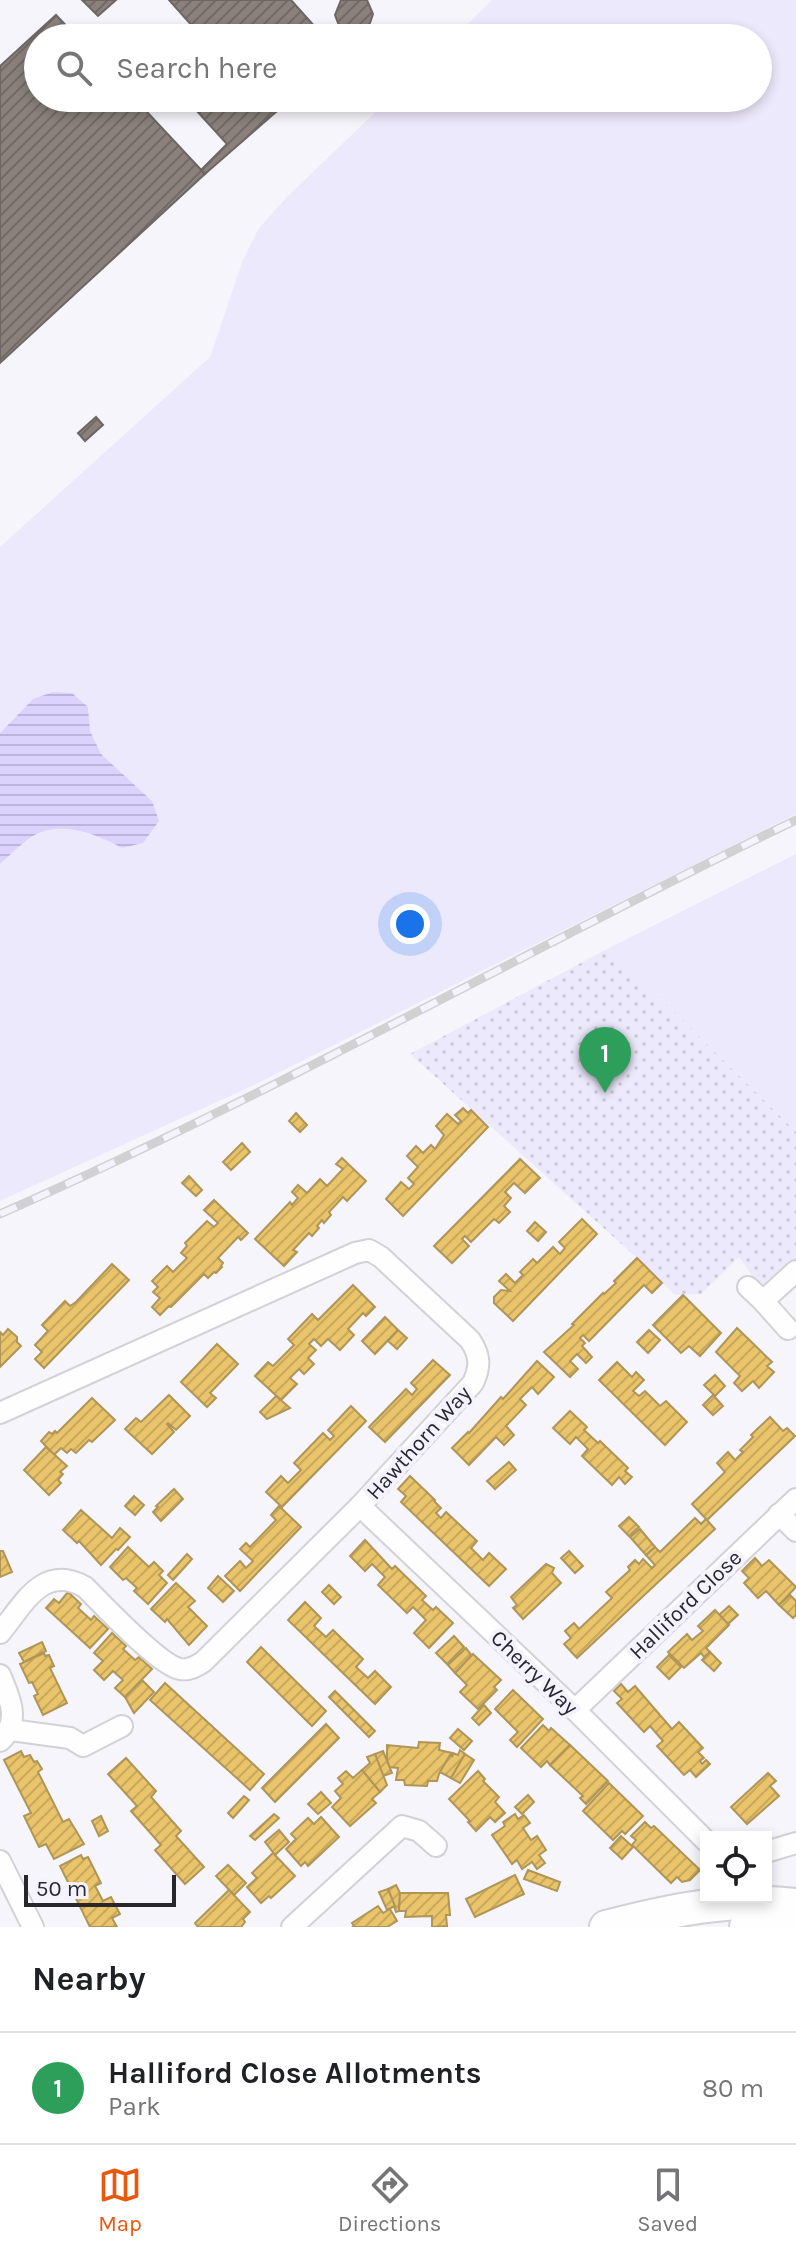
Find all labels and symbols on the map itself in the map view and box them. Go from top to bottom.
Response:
your location [390,904,430,944]
pin: 1 [579,1027,631,1093]
street label: Hawthorn Way [361,1380,477,1505]
street label: Halliford Close [624,1545,747,1665]
street label: Cherry Way [485,1625,583,1721]
scale bar [24,1871,176,1907]

